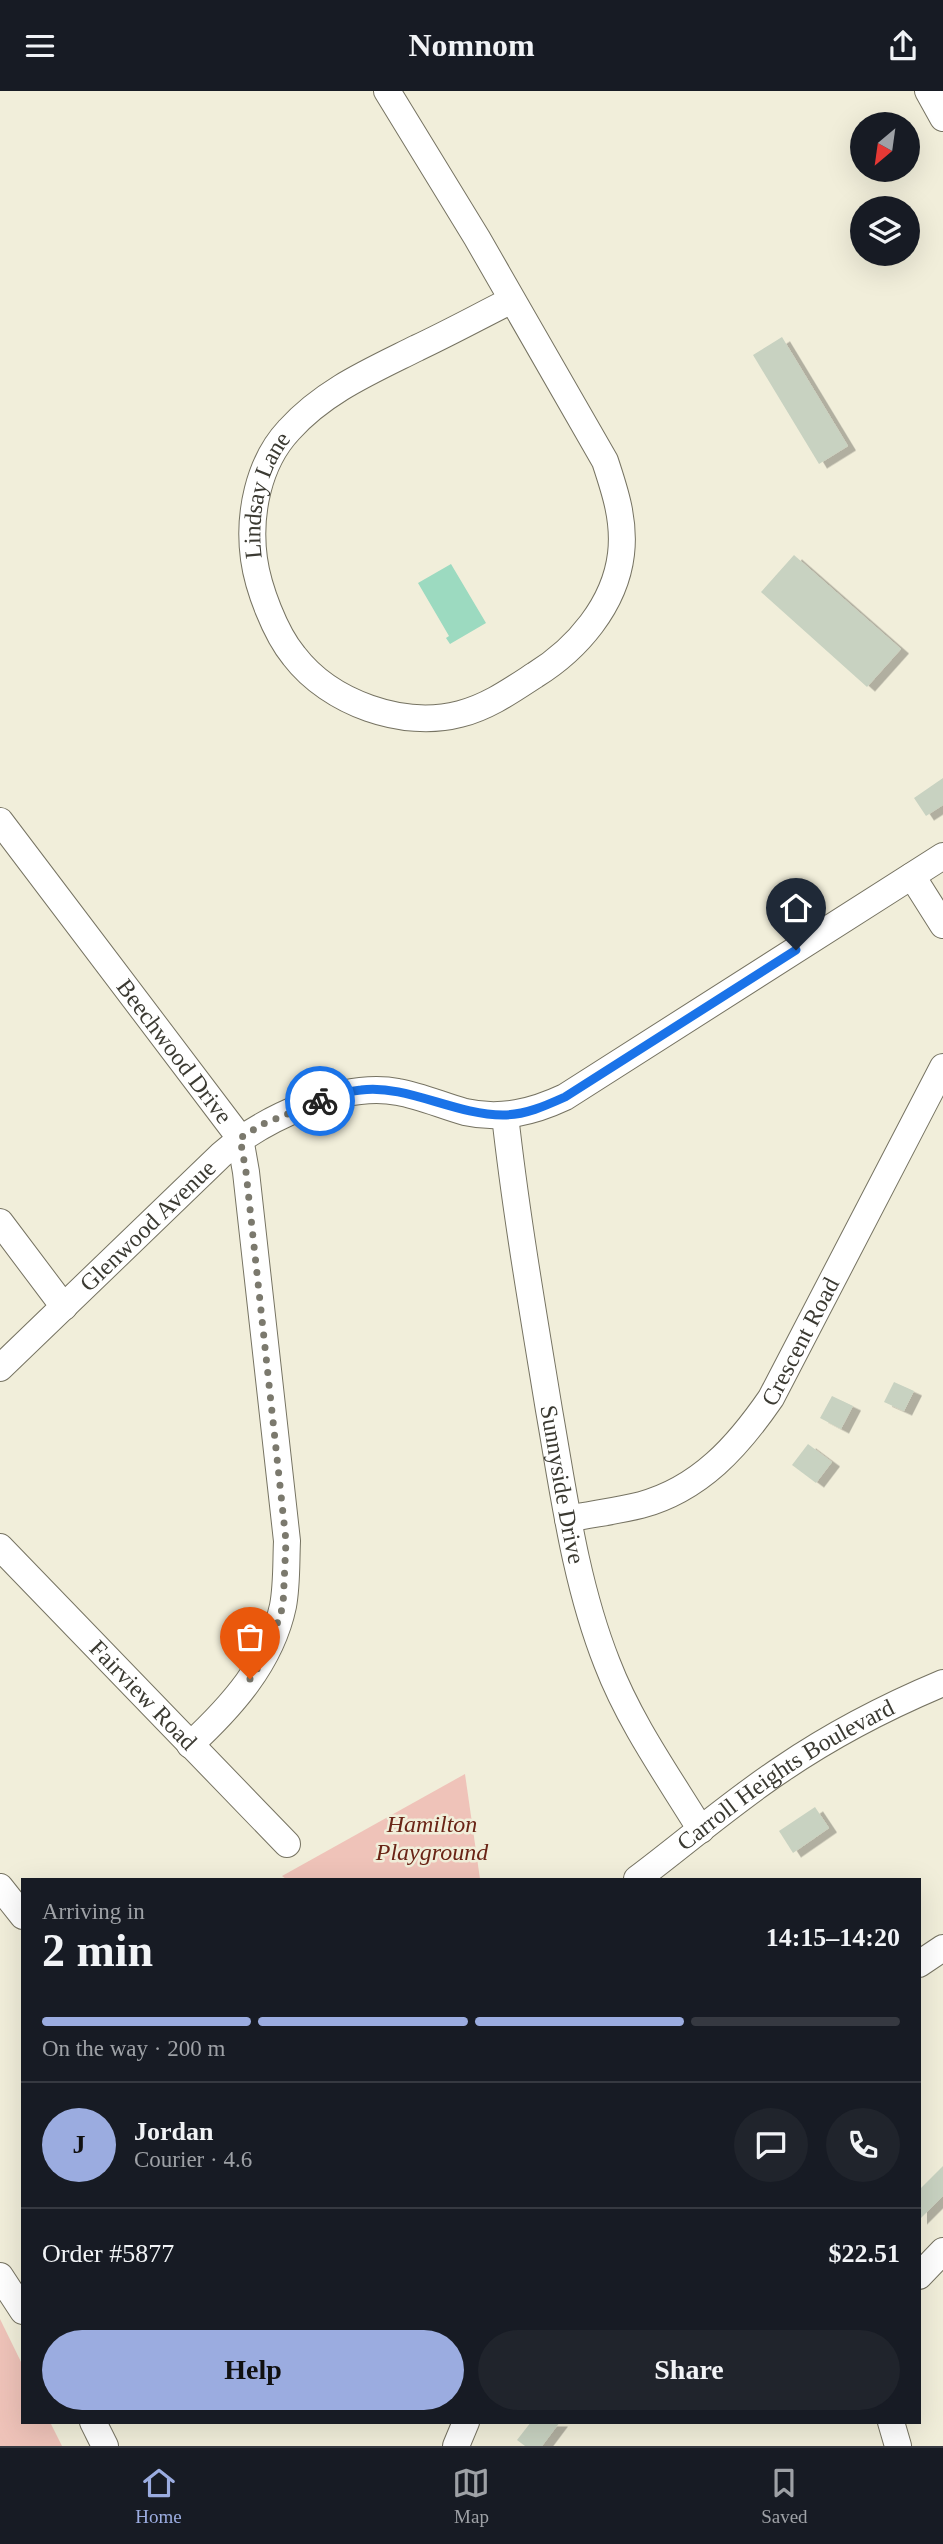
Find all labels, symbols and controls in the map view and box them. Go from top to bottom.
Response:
icon: menu [21,27,59,65]
text: Nomnom [408,27,535,63]
icon: share [884,27,922,65]
north arrow [850,112,920,182]
map controls [850,112,920,266]
button: layers [850,196,920,266]
street label: Lindsay Lane [239,427,295,560]
pin [766,878,826,950]
icon: home [777,889,815,927]
street label: Beechwood Drive [112,974,237,1129]
courier [285,1066,355,1136]
icon: bike [301,1082,339,1120]
street label: Glenwood Avenue [75,1155,221,1297]
street label: Crescent Road [756,1273,844,1410]
street label: Sunnyside Drive [535,1403,590,1566]
pin [220,1607,280,1679]
icon: bag [231,1618,269,1656]
street label: Fairview Road [84,1635,202,1755]
street label: Carroll Heights Boulevard [672,1694,898,1856]
park label: Hamilton Playground [375,1811,489,1865]
text: Arriving in [42,1899,145,1924]
text: 14:15–14:20 [766,1923,900,1952]
text: 2 min [42,1925,153,1976]
text: On the way · 200 m [42,2036,225,2061]
button: chat [734,2108,808,2182]
button: phone [826,2108,900,2182]
text: Jordan [134,2117,213,2146]
text: J [73,2130,86,2159]
text: Courier · 4.6 [134,2147,252,2172]
text: Order #5877 [42,2239,174,2268]
text: $22.51 [829,2239,900,2268]
button: Help [42,2330,464,2410]
button: Share [478,2330,900,2410]
tab: Home [135,2464,182,2528]
tab: Map [452,2464,490,2528]
tab: Saved [761,2464,808,2528]

